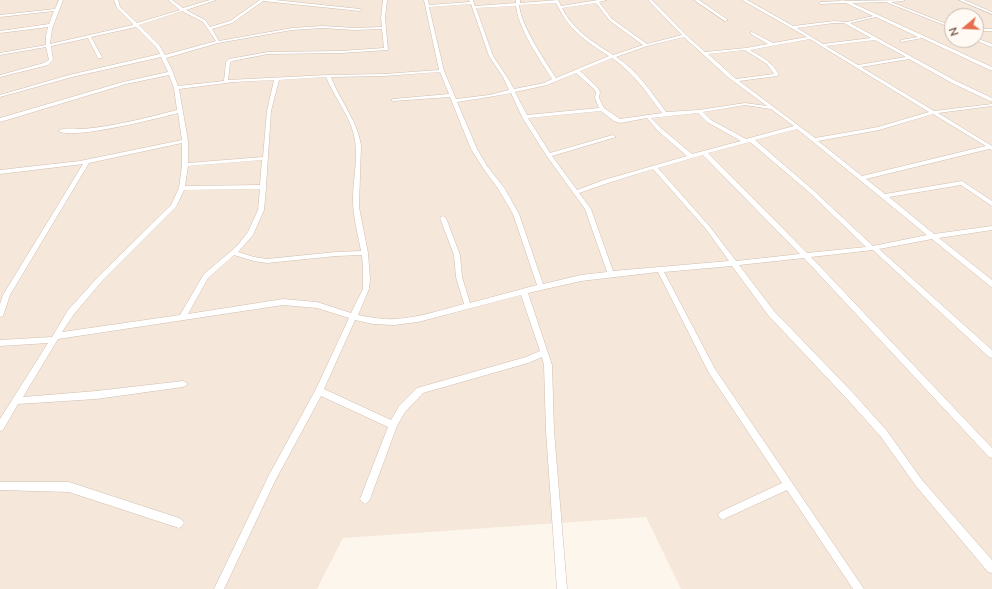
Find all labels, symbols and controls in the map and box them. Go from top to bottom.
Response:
north arrow [944,8,984,48]
text: N [946,25,962,38]

